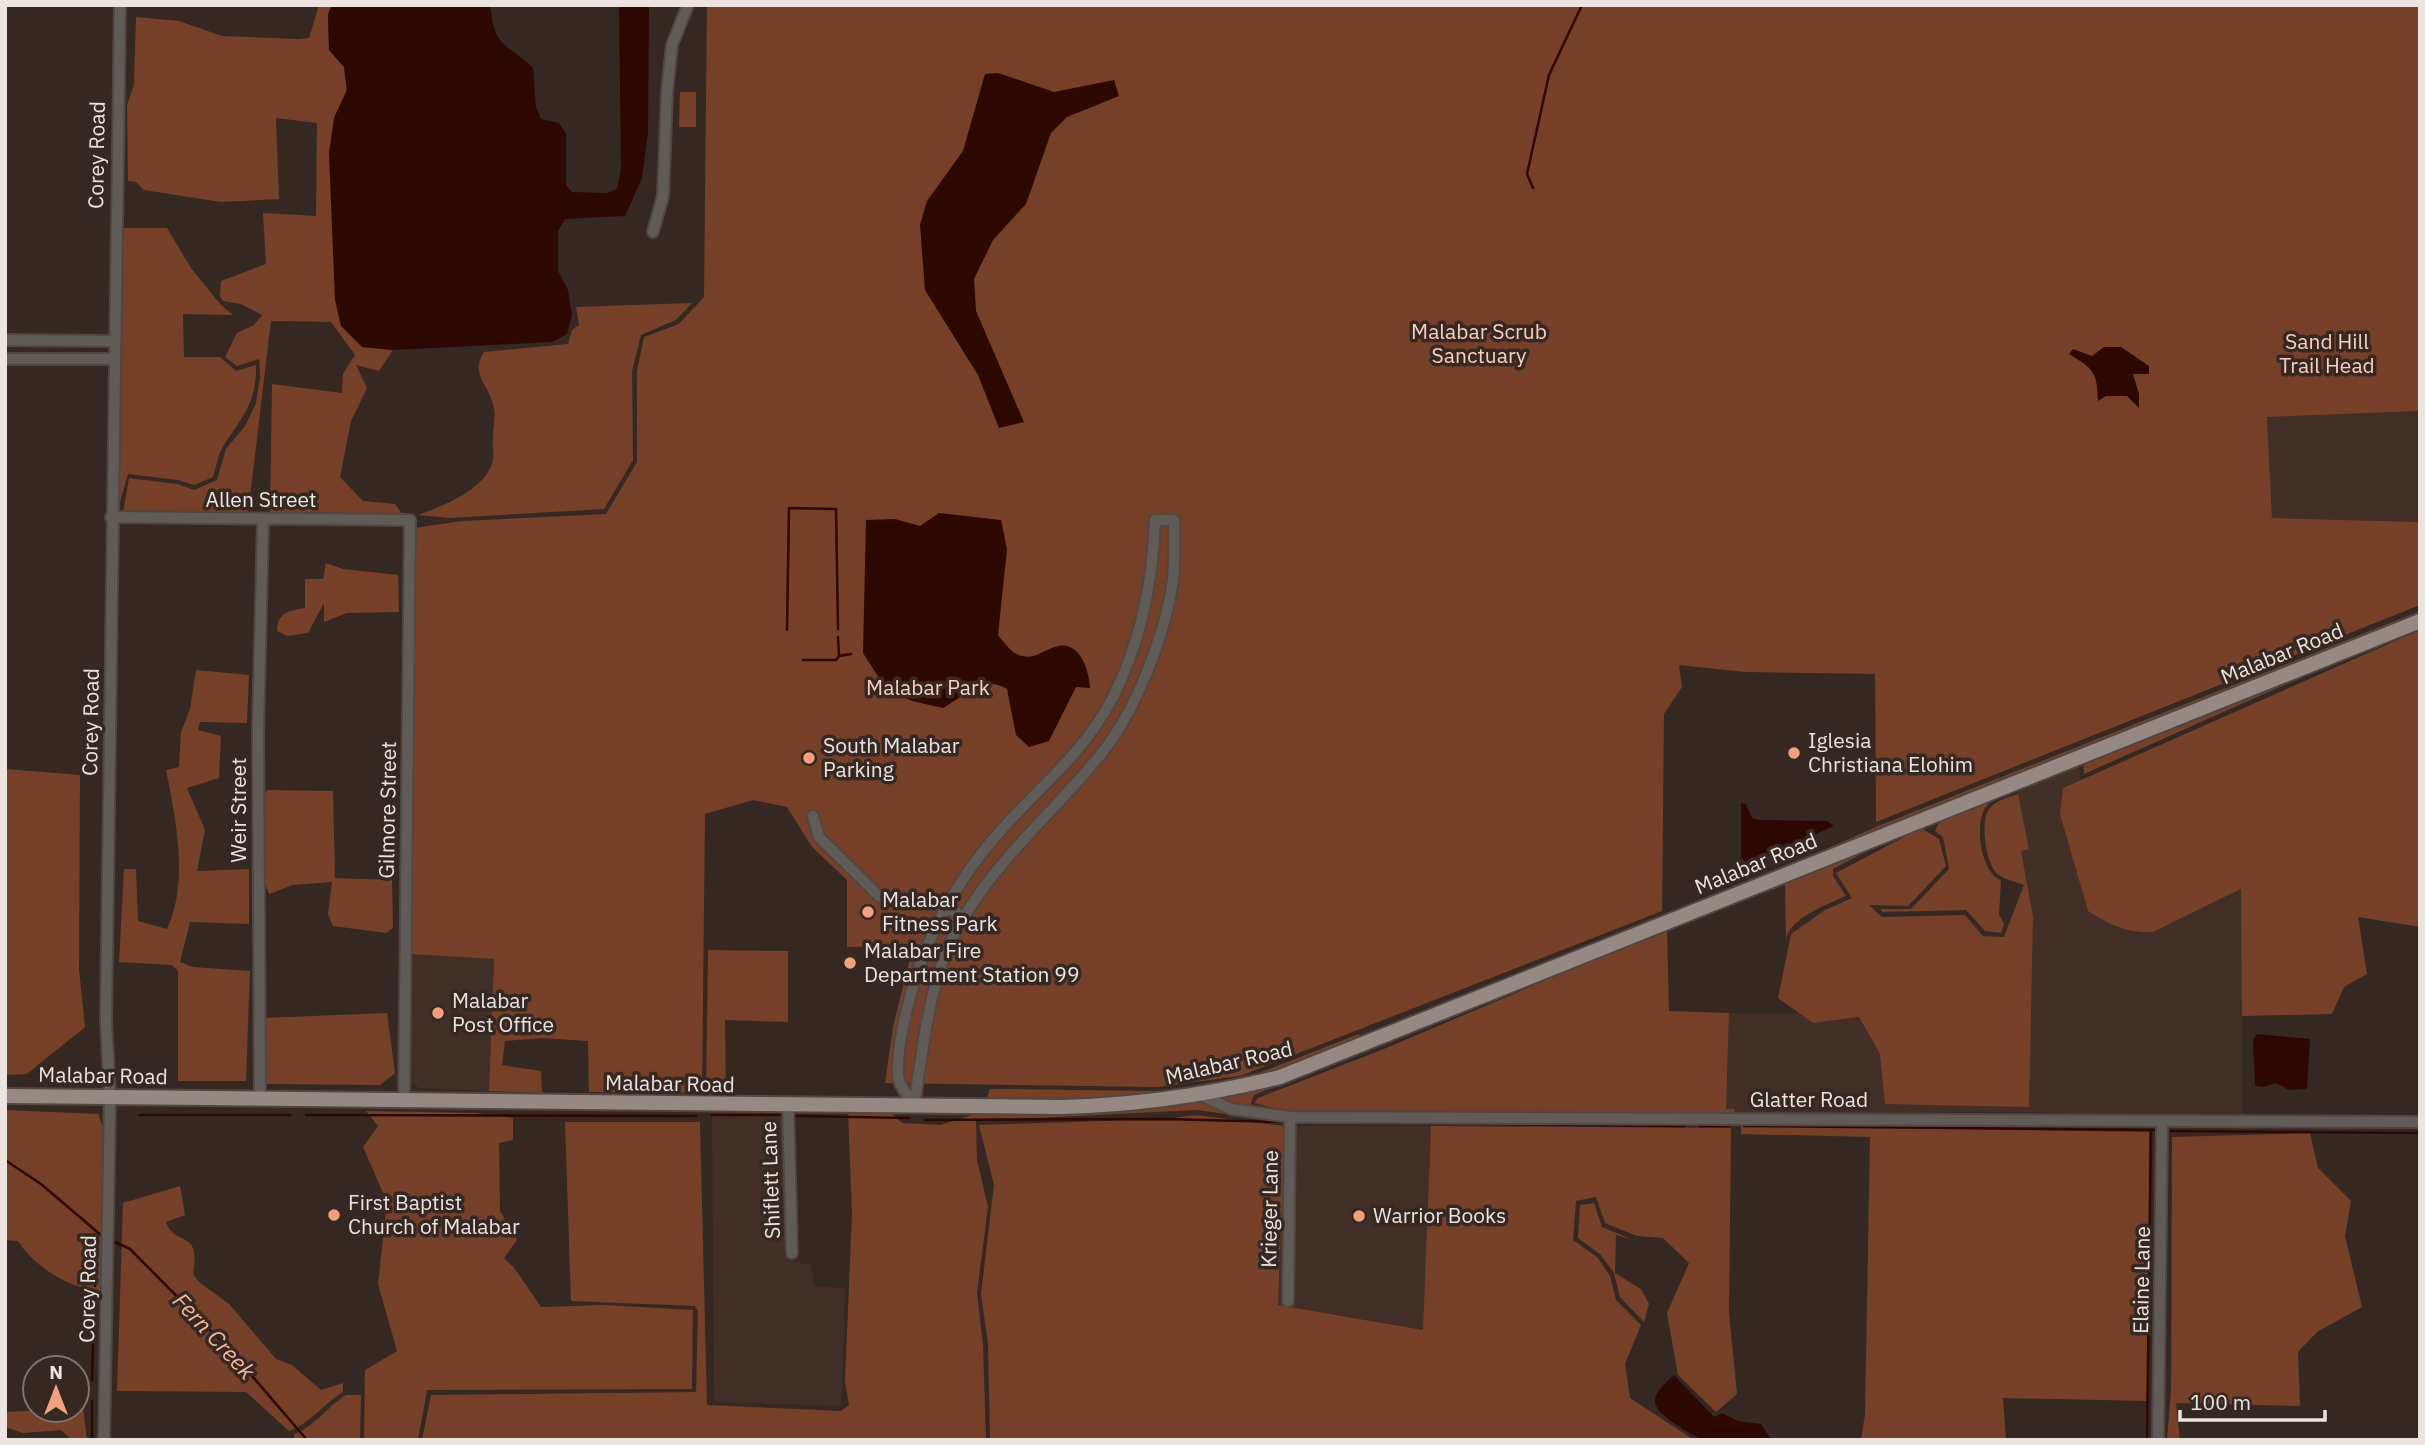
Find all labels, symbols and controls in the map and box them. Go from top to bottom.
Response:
street label: Corey Road [81,101,111,209]
park label: Malabar Scrub Sanctuary [1411,317,1547,369]
park label: Sand Hill Trail Head [2279,327,2375,379]
street label: Allen Street [206,485,316,513]
street label: Malabar Road [2216,616,2347,690]
street label: Corey Road [75,668,105,776]
park label: Malabar Park [866,673,990,701]
place label: Iglesia Christiana Elohim [1808,726,1973,778]
place label: South Malabar Parking [823,731,960,783]
street label: Gilmore Street [372,741,402,879]
marker: Iglesia Christiana Elohim [1786,745,1802,761]
marker: South Malabar Parking [801,750,817,766]
street label: Weir Street [224,757,252,863]
street label: Malabar Road [1690,826,1821,900]
place label: Malabar Fitness Park [882,885,998,937]
marker: Malabar Fitness Park [860,904,876,920]
place label: Malabar Fire Department Station 99 [864,936,1080,988]
marker: Malabar Fire Department Station 99 [842,955,858,971]
place label: Malabar Post Office [452,986,554,1038]
marker: Malabar Post Office [430,1005,446,1021]
street label: Malabar Road [1163,1034,1295,1090]
street label: Malabar Road [38,1060,168,1090]
street label: Malabar Road [605,1068,735,1098]
street label: Glatter Road [1750,1085,1868,1113]
street label: Shiflett Lane [754,1121,786,1240]
street label: Krieger Lane [1254,1150,1284,1268]
place label: First Baptist Church of Malabar [348,1188,520,1240]
place label: Warrior Books [1373,1201,1506,1229]
marker: First Baptist Church of Malabar [326,1207,342,1223]
marker: Warrior Books [1351,1208,1367,1224]
street label: Elaine Lane [2126,1226,2156,1334]
street label: Corey Road [72,1235,102,1343]
water label: Fern Creek [167,1286,263,1386]
north arrow [21,1354,91,1424]
text: N [49,1360,63,1384]
scale bar [2180,1378,2325,1422]
text: 100 m [2190,1388,2251,1416]

